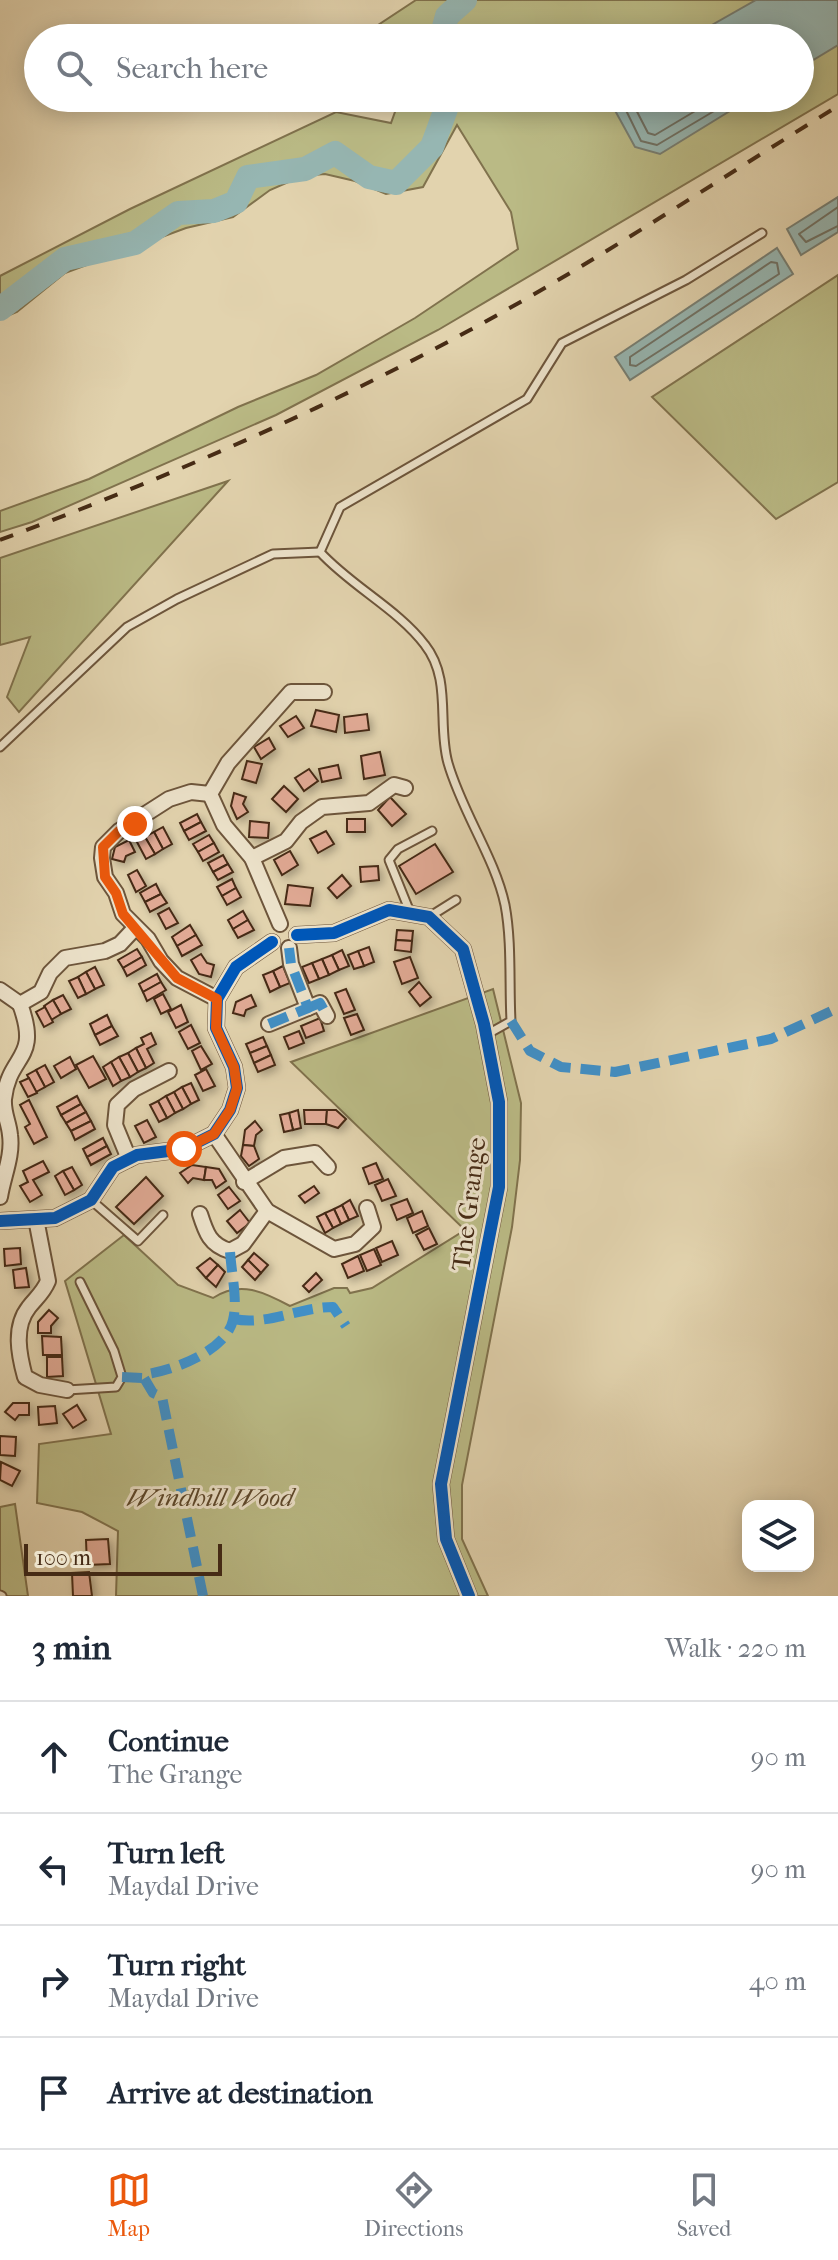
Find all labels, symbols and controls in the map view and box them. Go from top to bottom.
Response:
search box [24,24,814,112]
icon: search [52,46,96,90]
text: Search here [116,51,268,86]
route end [117,806,153,842]
route start [166,1131,202,1167]
street label: The Grange [445,1135,493,1273]
park label: Windhill Wood [127,1482,297,1513]
map controls [742,1500,814,1572]
button: layers [742,1500,814,1572]
scale bar [24,1540,222,1576]
text: 100 m [36,1545,91,1571]
text: 3 min [32,1628,111,1668]
text: Walk · 220 m [665,1633,806,1664]
text: Continue [108,1724,229,1759]
icon: ahead [32,1735,76,1779]
text: 90 m [751,1742,806,1773]
text: The Grange [108,1759,242,1790]
text: Turn left [108,1836,225,1871]
icon: left [32,1847,76,1891]
text: 90 m [751,1854,806,1885]
text: Maydal Drive [108,1871,259,1902]
text: Turn right [108,1948,246,1983]
icon: right [32,1959,76,2003]
text: 40 m [749,1966,806,1997]
text: Maydal Drive [108,1983,259,2014]
icon: arrive [32,2071,76,2115]
text: Arrive at destination [108,2076,373,2111]
tab: Map [107,2168,151,2242]
tab: Directions [364,2168,463,2242]
tab: Saved [677,2168,731,2242]

